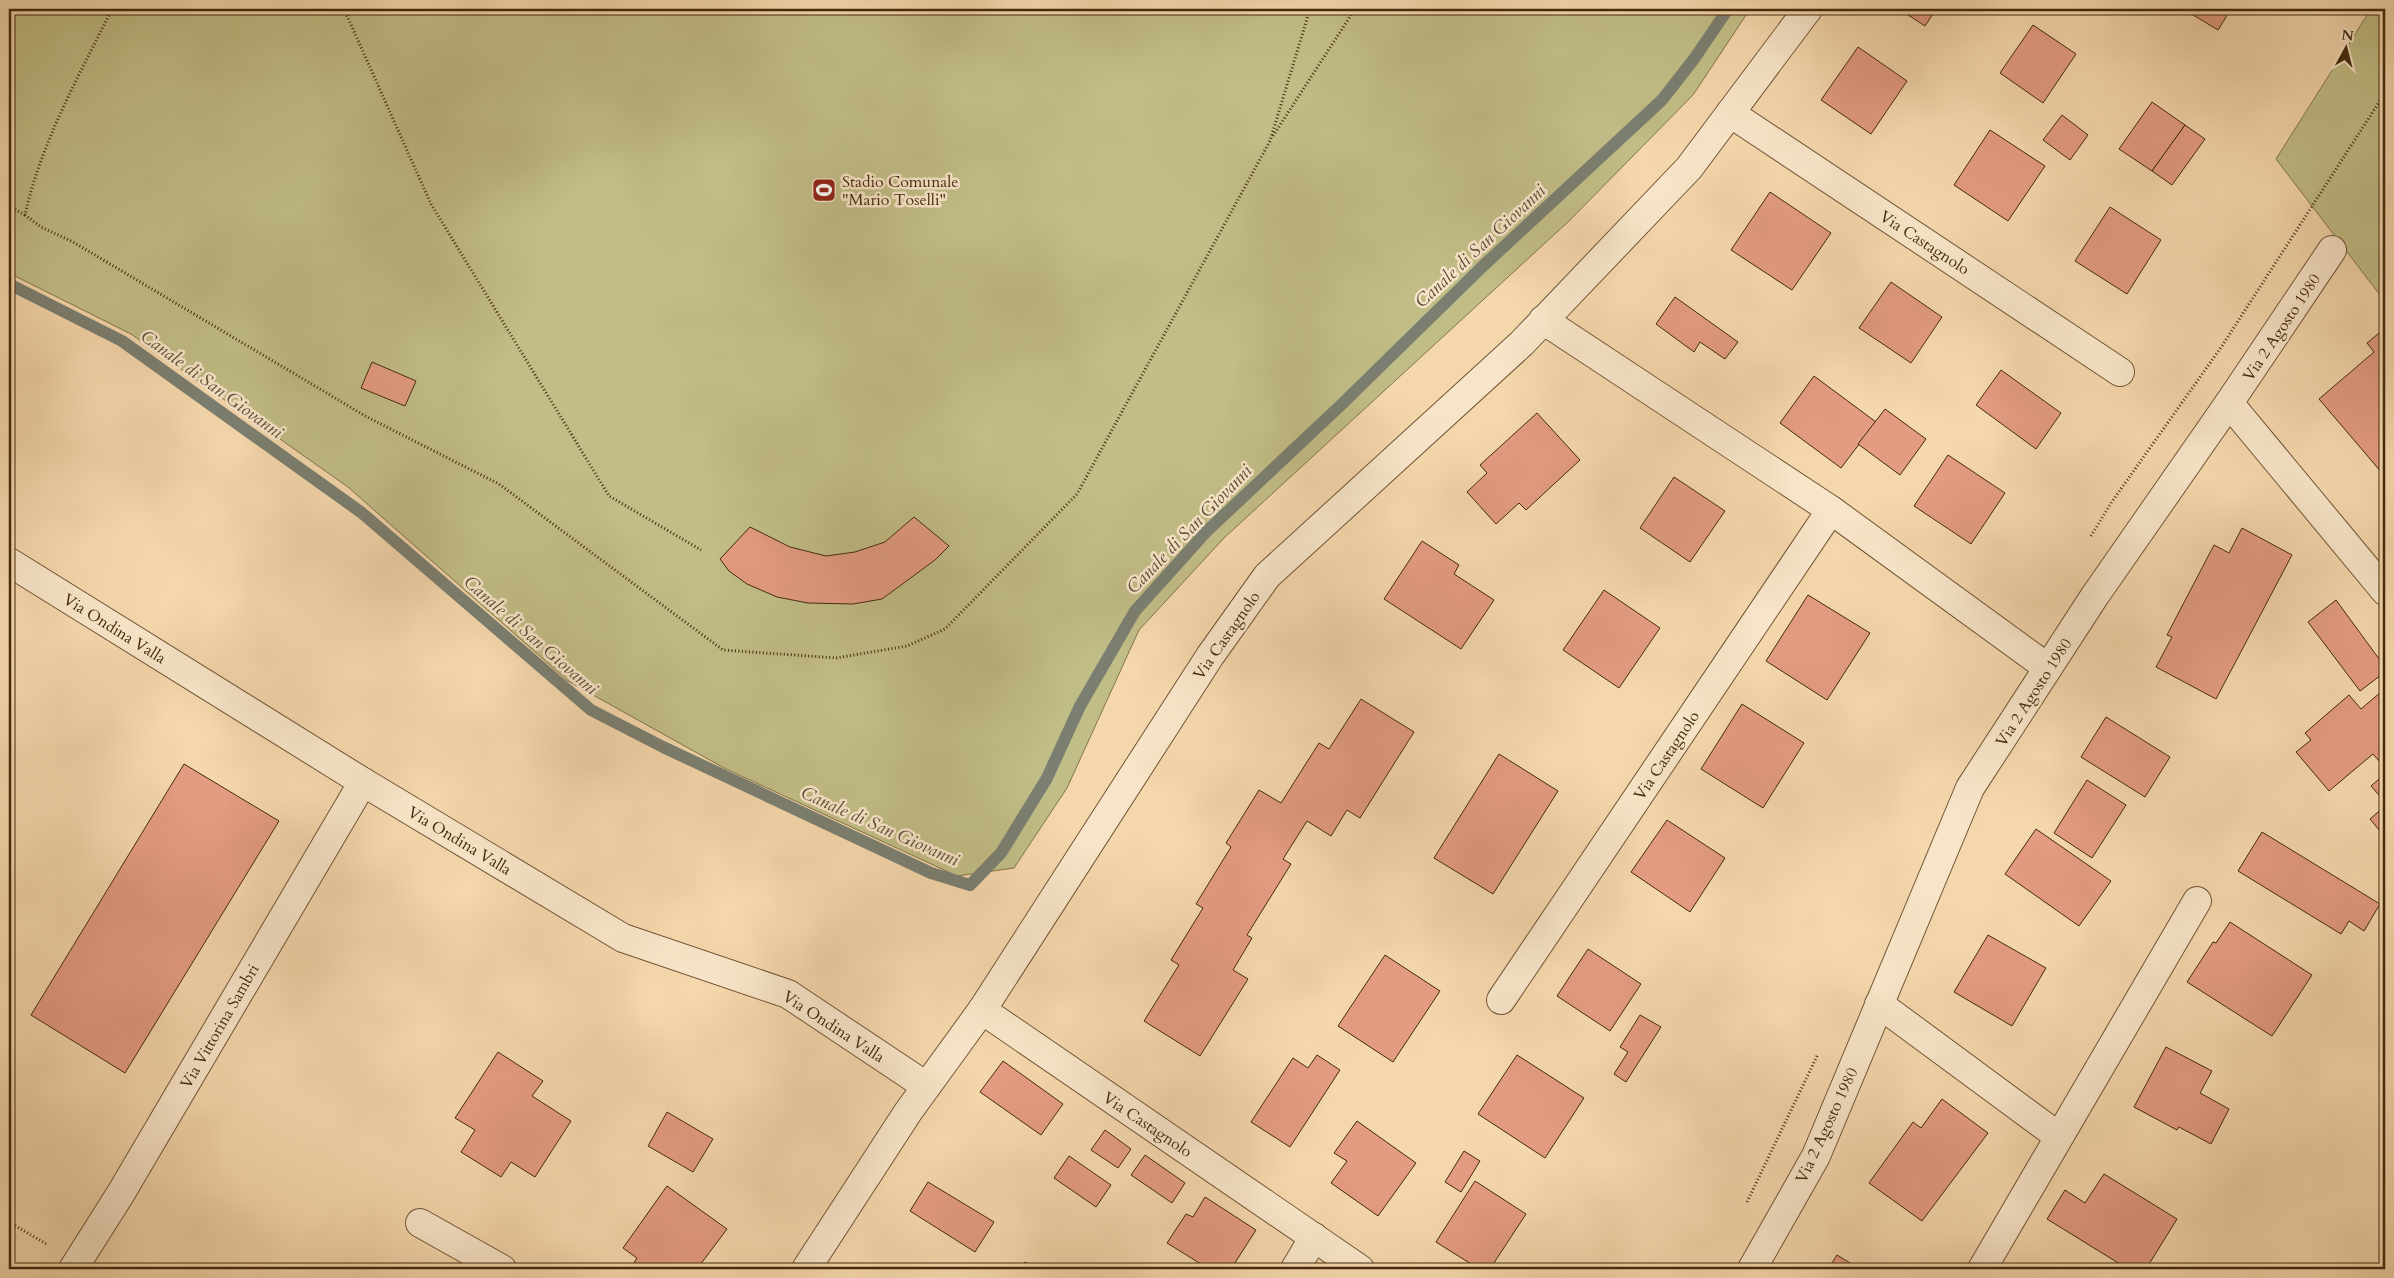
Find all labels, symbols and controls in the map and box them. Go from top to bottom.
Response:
north arrow [2322,22,2372,72]
text: N [2340,25,2355,46]
place label: Stadio Comunale "Mario Toselli" [842,171,958,211]
sports icon: Stadio Comunale "Mario Toselli" [811,177,837,203]
water label: Canale di San Giovanni [1409,178,1552,314]
street label: Via Castagnolo [1875,205,1974,280]
street label: Via 2 Agosto 1980 [2238,270,2326,386]
water label: Canale di San Giovanni [135,324,289,445]
water label: Canale di San Giovanni [1121,459,1258,599]
water label: Canale di San Giovanni [458,570,604,701]
street label: Via Castagnolo [1188,587,1266,684]
street label: Via Ondina Valla [59,588,170,669]
street label: Via 2 Agosto 1980 [1991,634,2077,751]
street label: Via Castagnolo [1629,706,1705,805]
water label: Canale di San Giovanni [797,780,964,873]
street label: Via Ondina Valla [403,801,516,881]
street label: Via Vittorina Sambri [175,960,265,1093]
street label: Via Ondina Valla [778,986,889,1068]
street label: Via 2 Agosto 1980 [1791,1064,1863,1187]
street label: Via Castagnolo [1098,1087,1197,1163]

